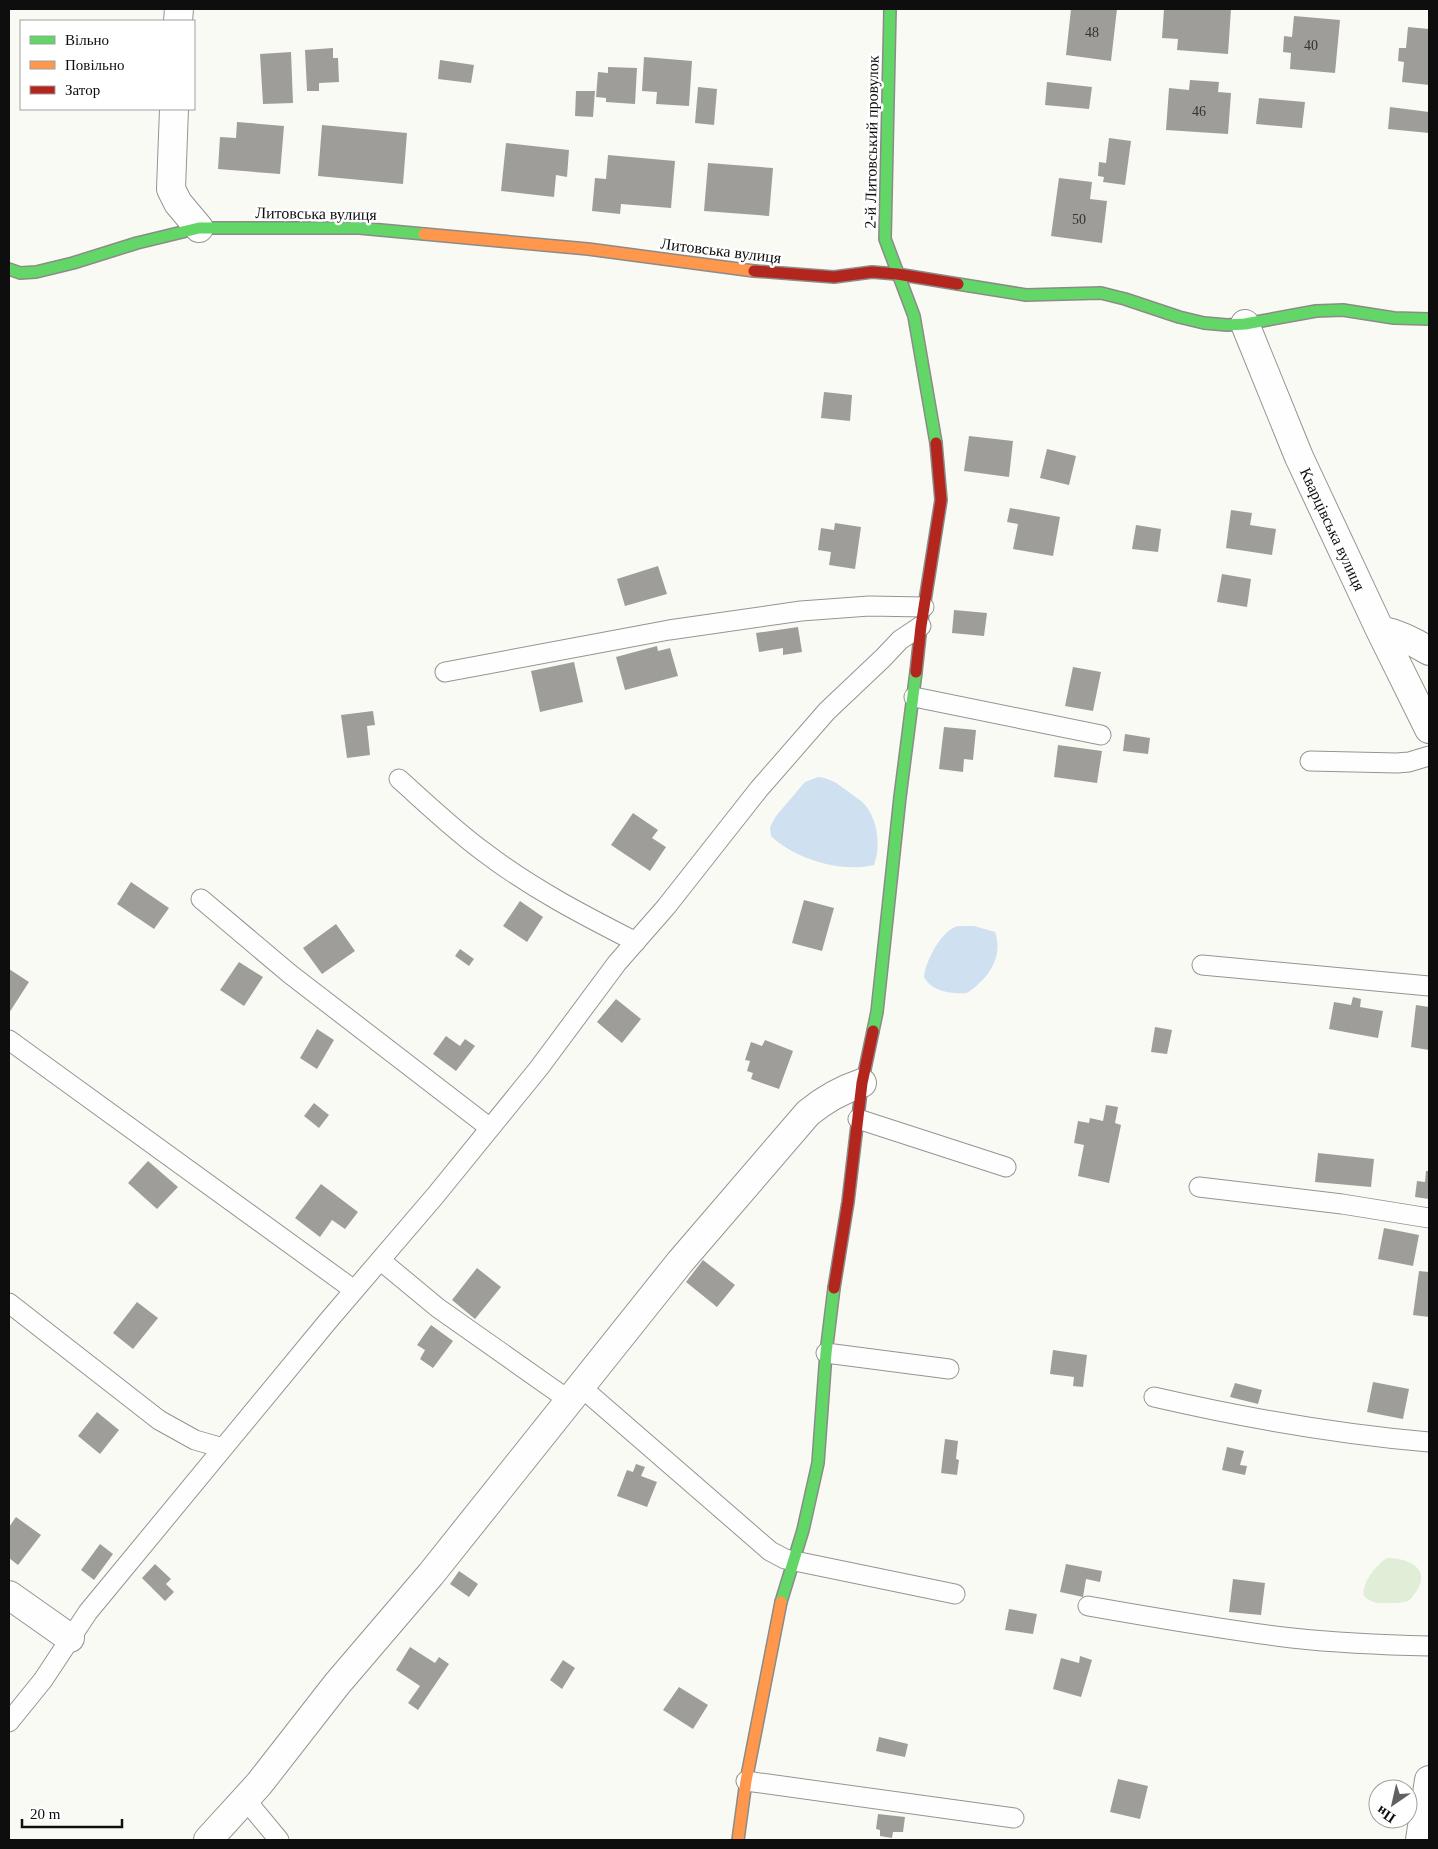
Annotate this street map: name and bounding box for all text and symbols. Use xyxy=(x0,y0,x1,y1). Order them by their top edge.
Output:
legend xyxy=(20,20,195,110)
house number: 48 xyxy=(1085,25,1099,40)
text: Вільно xyxy=(65,32,109,48)
house number: 40 xyxy=(1304,38,1318,53)
street label: 2-й Литовський провулок xyxy=(861,55,883,229)
text: Повільно xyxy=(65,57,124,73)
text: Затор xyxy=(65,82,100,98)
house number: 46 xyxy=(1192,104,1206,119)
street label: Литовська вулиця xyxy=(255,204,377,224)
house number: 50 xyxy=(1072,212,1086,227)
street label: Литовська вулиця xyxy=(659,235,783,267)
street label: Кварцівська вулиця xyxy=(1296,465,1369,594)
north arrow xyxy=(1368,1779,1418,1829)
scale bar xyxy=(22,1796,122,1828)
text: Пн xyxy=(1374,1803,1398,1826)
text: 20 m xyxy=(30,1806,61,1822)

